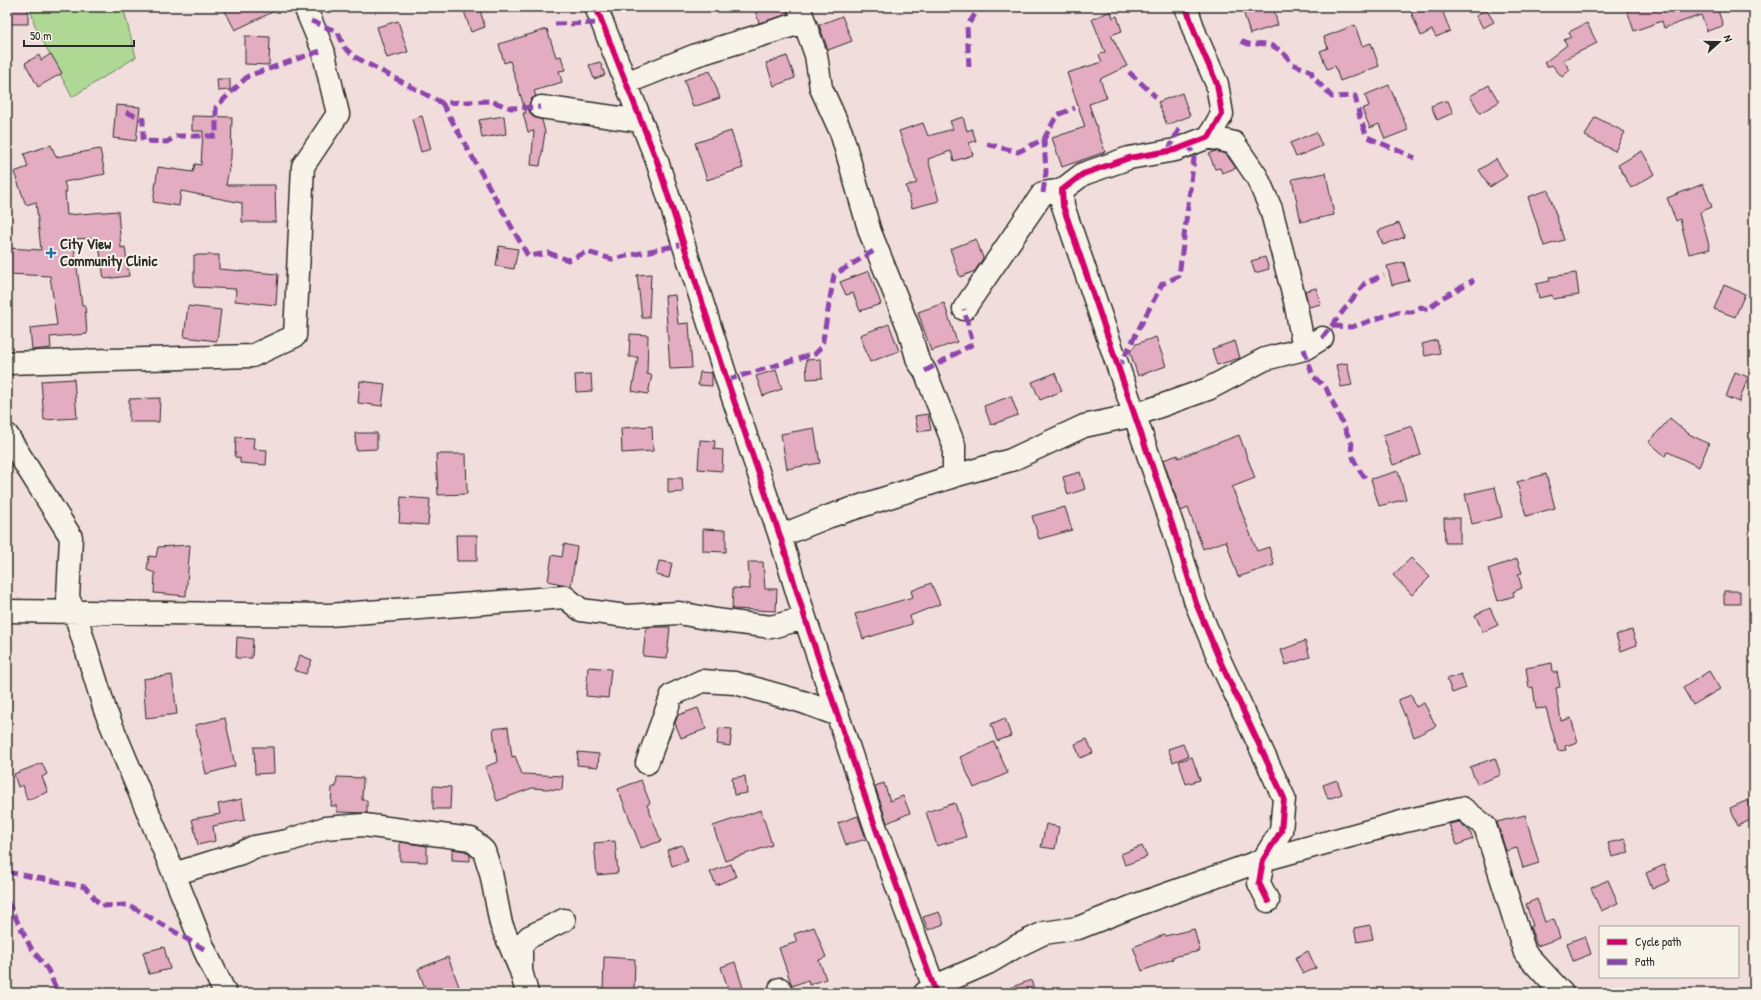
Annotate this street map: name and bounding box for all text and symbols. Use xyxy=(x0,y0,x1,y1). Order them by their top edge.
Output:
scale bar xyxy=(24,22,134,48)
north arrow xyxy=(1699,22,1739,62)
text: 50 m xyxy=(30,27,51,44)
text: N xyxy=(1721,33,1736,44)
place label: City View Community Clinic xyxy=(60,233,158,272)
marker: City View Community Clinic xyxy=(45,247,57,259)
legend xyxy=(1599,926,1739,978)
text: Cycle path xyxy=(1635,933,1681,950)
text: Path xyxy=(1635,953,1655,970)

